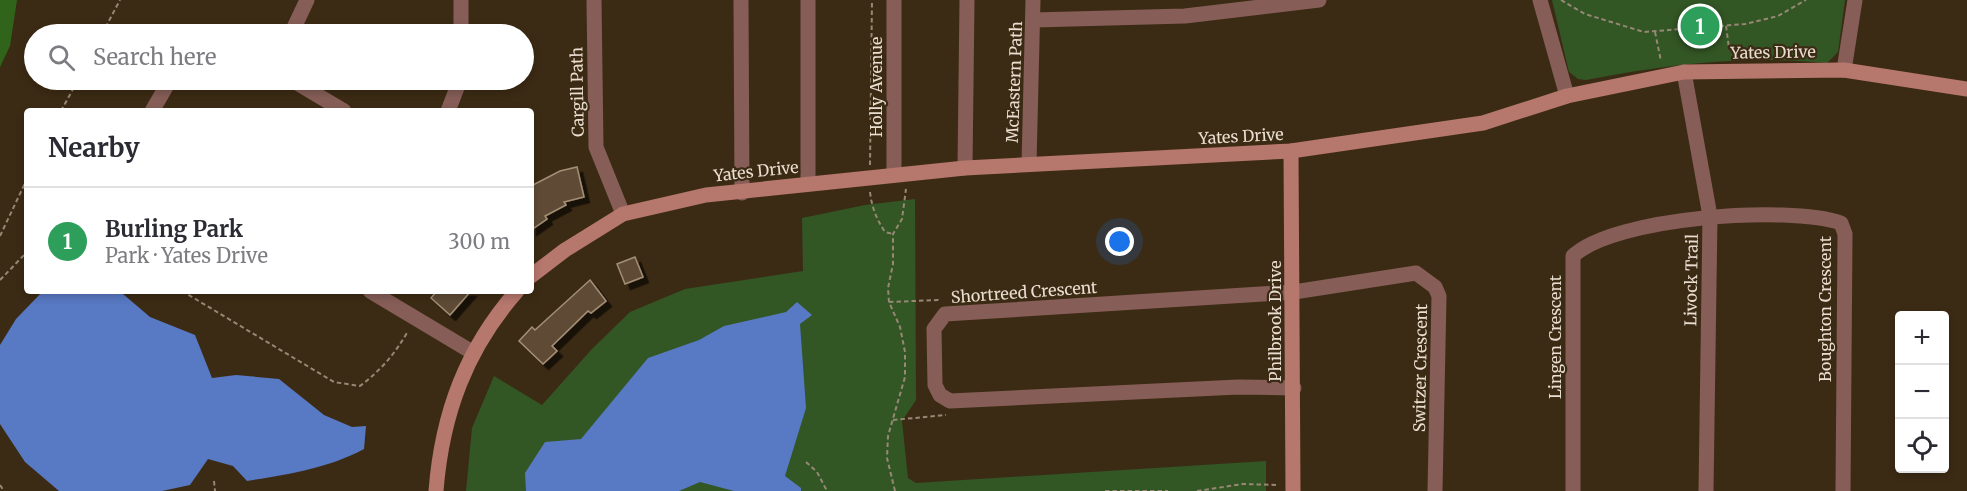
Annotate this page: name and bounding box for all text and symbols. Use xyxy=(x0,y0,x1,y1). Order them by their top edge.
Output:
pin: 1 xyxy=(1680,3,1720,48)
street label: McEastern Path xyxy=(1002,20,1026,143)
search box xyxy=(24,24,534,90)
street label: Holly Avenue xyxy=(866,37,886,137)
icon: search xyxy=(45,41,78,74)
street label: Yates Drive xyxy=(1729,41,1816,63)
text: Search here xyxy=(93,43,216,71)
street label: Cargill Path xyxy=(566,46,588,137)
street label: Yates Drive xyxy=(1197,124,1284,148)
text: Nearby xyxy=(48,131,140,164)
street label: Yates Drive xyxy=(712,157,799,186)
text: Burling Park xyxy=(105,215,243,243)
your location xyxy=(1105,227,1134,256)
text: 1 xyxy=(63,229,72,254)
text: 300 m xyxy=(448,229,510,254)
street label: Livock Trail xyxy=(1680,234,1702,326)
street label: Boughton Crescent xyxy=(1815,235,1835,382)
text: Park · Yates Drive xyxy=(105,243,268,268)
street label: Philbrook Drive xyxy=(1265,260,1285,382)
street label: Lingen Crescent xyxy=(1545,274,1565,399)
street label: Shortreed Crescent xyxy=(950,277,1099,307)
street label: Switzer Crescent xyxy=(1409,303,1431,432)
map controls xyxy=(1895,311,1949,473)
button: + xyxy=(1895,311,1949,365)
button: − xyxy=(1895,365,1949,419)
button: locate xyxy=(1895,419,1949,473)

